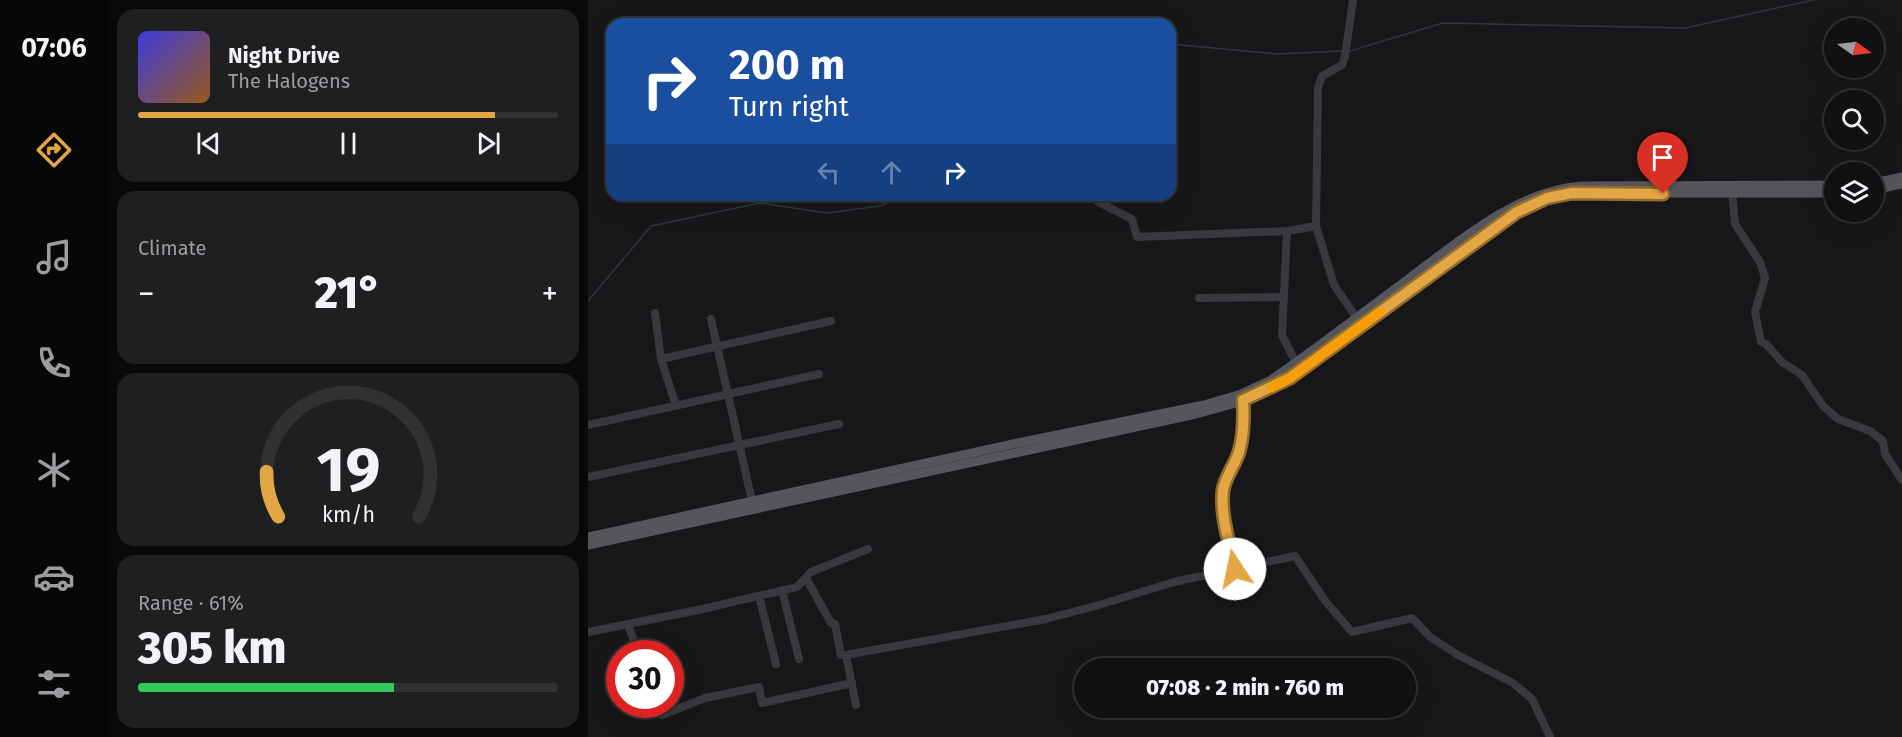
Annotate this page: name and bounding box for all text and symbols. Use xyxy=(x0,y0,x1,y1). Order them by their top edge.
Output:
north arrow xyxy=(1824,18,1884,78)
map controls xyxy=(1824,18,1884,222)
text: 07:06 xyxy=(21,32,87,64)
text: 200 m xyxy=(729,40,845,90)
text: Night Drive xyxy=(228,42,340,69)
icon: right xyxy=(630,42,708,120)
text: The Halogens xyxy=(228,69,350,93)
button: search xyxy=(1824,90,1884,150)
text: Turn right xyxy=(729,91,849,123)
icon: previous xyxy=(192,127,225,160)
icon: pause xyxy=(332,127,365,160)
icon: next xyxy=(472,127,505,160)
icon: directions xyxy=(33,129,75,171)
pin xyxy=(1637,132,1688,194)
icon: arrive xyxy=(1646,141,1679,174)
icon: left xyxy=(812,156,845,189)
icon: ahead xyxy=(875,156,908,189)
icon: right xyxy=(938,156,971,189)
button: layers xyxy=(1824,162,1884,222)
icon: music xyxy=(33,236,75,278)
text: Climate xyxy=(138,236,206,260)
text: 21° xyxy=(314,266,382,320)
text: − xyxy=(138,274,155,314)
text: + xyxy=(542,274,558,314)
icon: phone xyxy=(33,342,75,384)
text: 19 xyxy=(316,433,380,508)
icon: climate xyxy=(33,449,75,491)
text: km/h xyxy=(321,502,375,528)
position arrow xyxy=(1203,537,1267,601)
icon: car xyxy=(33,556,75,598)
text: Range · 61% xyxy=(138,591,244,615)
text: 305 km xyxy=(138,621,286,675)
speed limit sign: 30 xyxy=(606,640,684,718)
icon: filters xyxy=(33,663,75,705)
text: 07:08 · 2 min · 760 m xyxy=(1146,674,1344,701)

